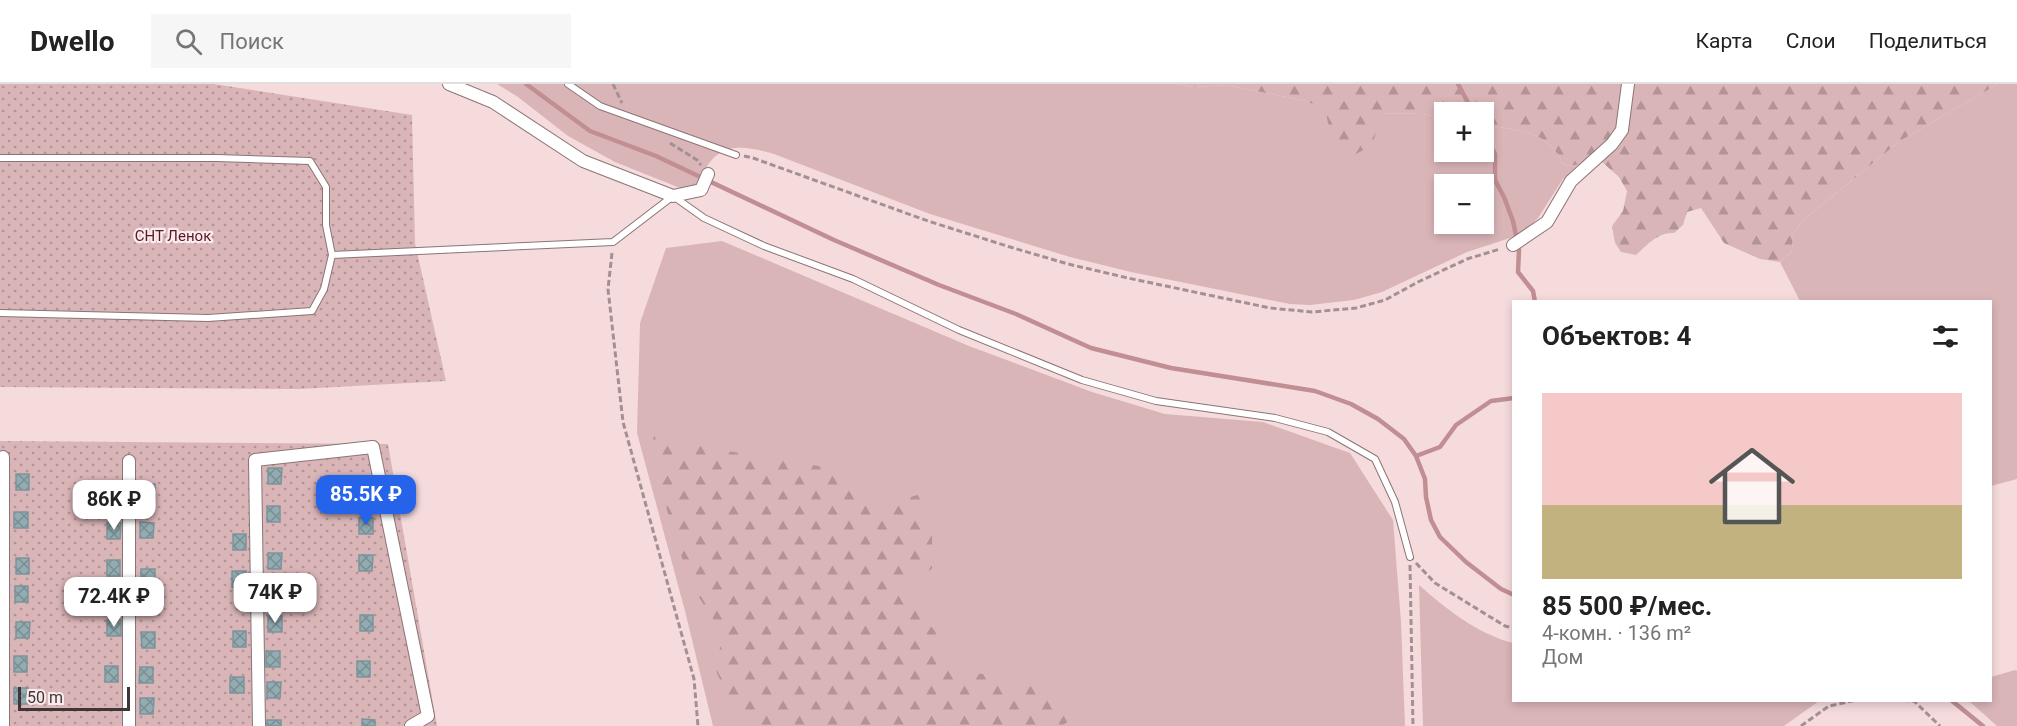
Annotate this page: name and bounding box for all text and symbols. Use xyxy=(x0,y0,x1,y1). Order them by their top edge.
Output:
search box xyxy=(151,14,571,68)
text: Dwello xyxy=(30,25,115,58)
icon: search xyxy=(172,25,205,58)
text: Поиск xyxy=(220,29,284,54)
text: Карта xyxy=(1696,29,1753,53)
text: Слои xyxy=(1786,29,1836,53)
text: Поделиться xyxy=(1869,29,1987,53)
map controls xyxy=(1434,102,1494,234)
button: + xyxy=(1434,102,1494,162)
button: − xyxy=(1434,174,1494,234)
park label: СНТ Ленок xyxy=(135,227,211,245)
icon: filters xyxy=(1929,320,1962,353)
text: Объектов: 4 xyxy=(1542,321,1691,351)
icon: home xyxy=(1698,432,1806,540)
pin: 85.5K ₽ xyxy=(311,475,421,526)
pin: 86K ₽ xyxy=(72,480,156,531)
text: 85.5K ₽ xyxy=(330,482,402,506)
text: 86K ₽ xyxy=(87,487,141,511)
pin: 74K ₽ xyxy=(233,573,317,624)
pin: 72.4K ₽ xyxy=(59,577,169,628)
text: 74K ₽ xyxy=(248,580,302,604)
text: 72.4K ₽ xyxy=(78,584,150,608)
text: 85 500 ₽/мес. xyxy=(1542,591,1712,621)
text: 4-комн. · 136 m² xyxy=(1542,621,1691,645)
text: Дом xyxy=(1542,645,1583,669)
scale bar xyxy=(18,684,130,712)
text: 50 m xyxy=(27,688,63,707)

